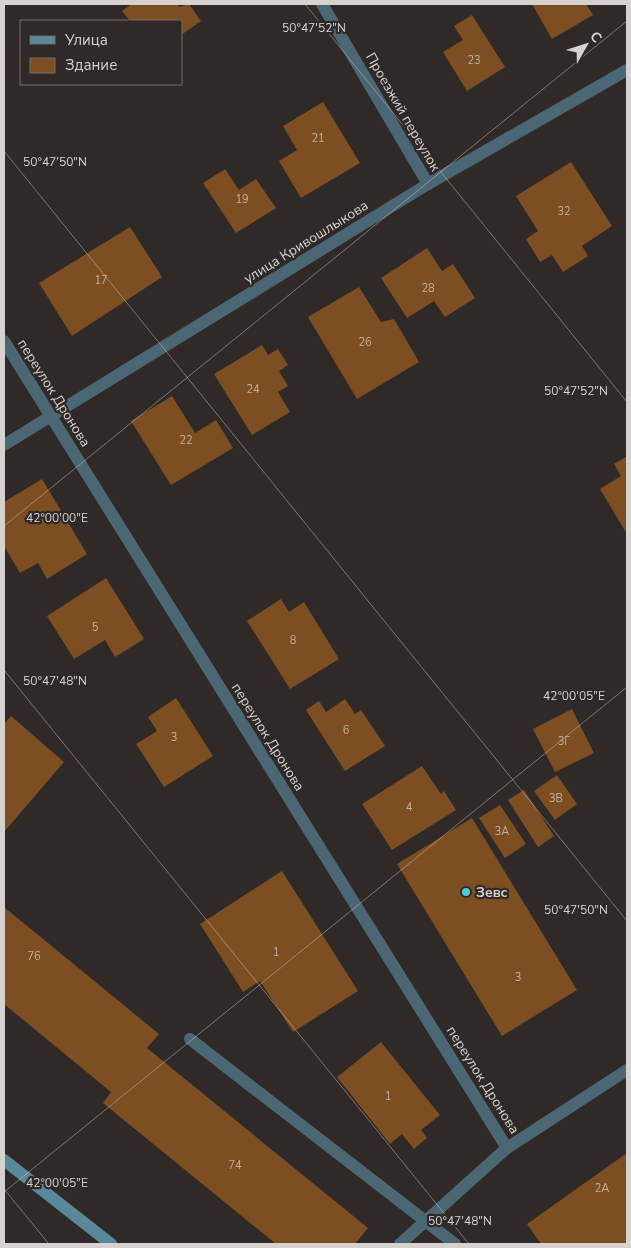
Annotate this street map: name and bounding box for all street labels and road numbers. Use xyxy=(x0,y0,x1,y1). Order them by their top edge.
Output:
street label: Проезжий переулок xyxy=(361,49,445,175)
street label: улица Кривошлыкова xyxy=(240,196,372,288)
street label: переулок Дронова xyxy=(13,335,95,451)
street label: переулок Дронова xyxy=(227,679,309,795)
street label: переулок Дронова xyxy=(442,1022,524,1138)

